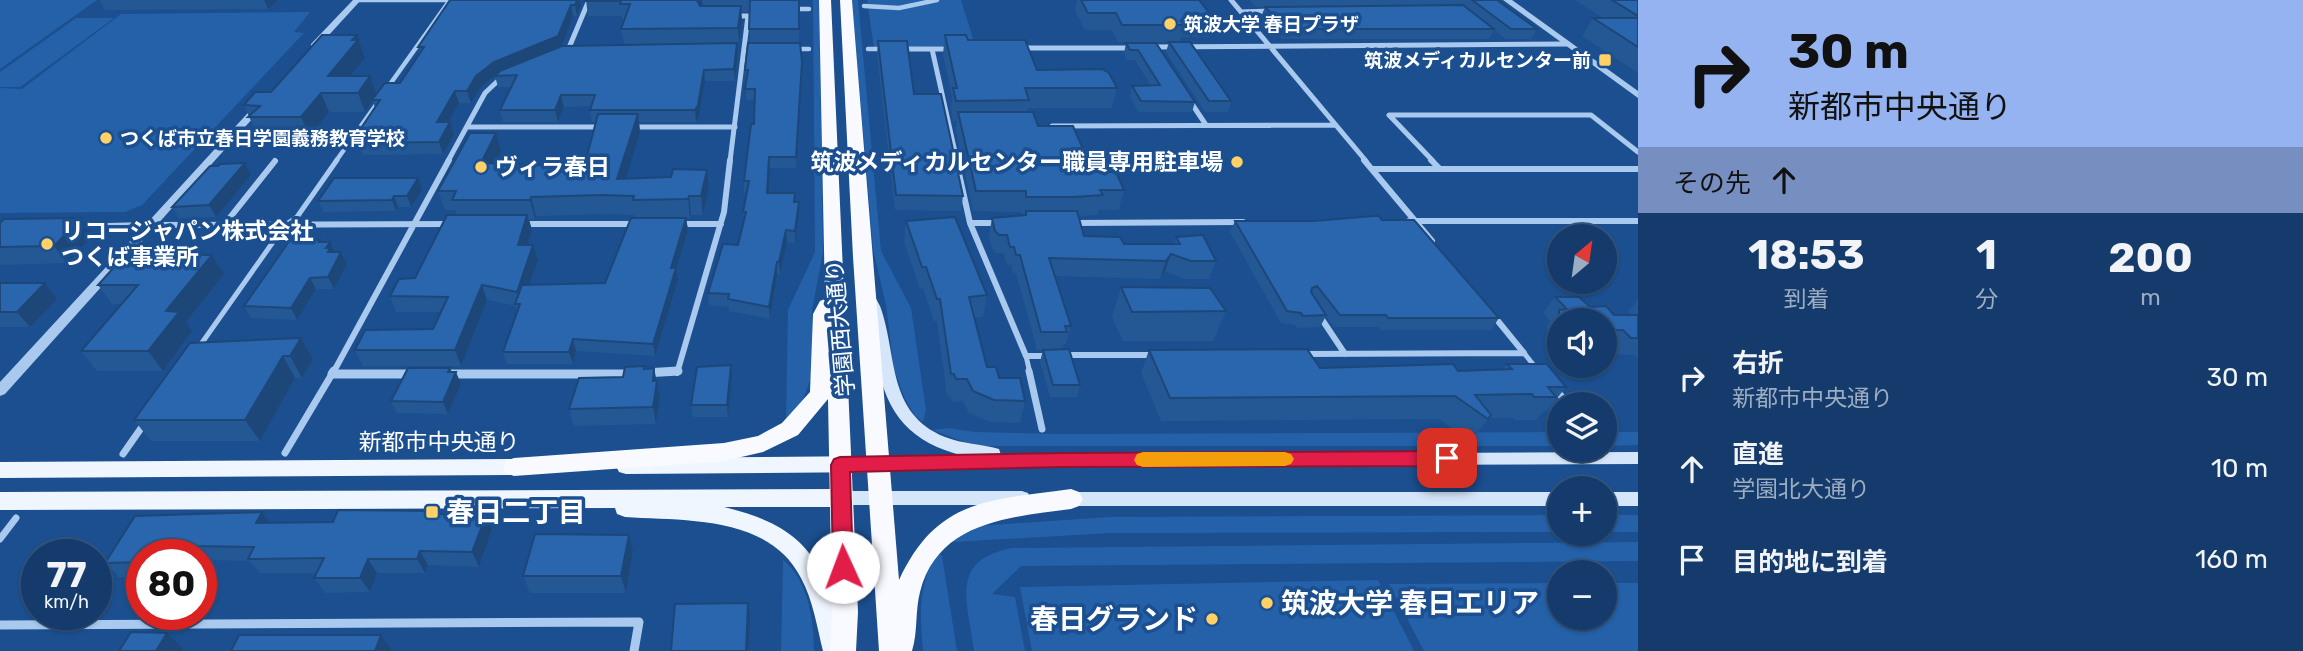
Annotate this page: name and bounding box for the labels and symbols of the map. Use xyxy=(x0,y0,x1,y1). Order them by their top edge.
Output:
place label: 筑波大学 春日プラザ xyxy=(1184,13,1359,36)
marker: 筑波大学 春日プラザ xyxy=(1162,16,1178,32)
place label: 筑波メディカルセンター前 xyxy=(1364,49,1591,72)
marker: 筑波メディカルセンター前 xyxy=(1597,52,1613,68)
place label: つくば市立春日学園義務教育学校 xyxy=(120,127,405,150)
marker: つくば市立春日学園義務教育学校 xyxy=(98,130,114,146)
place label: 筑波メディカルセンター職員専用駐車場 xyxy=(811,148,1223,176)
place label: ヴィラ春日 xyxy=(495,153,610,181)
marker: 筑波メディカルセンター職員専用駐車場 xyxy=(1229,154,1245,170)
marker: ヴィラ春日 xyxy=(473,159,489,175)
place label: リコージャパン株式会社 つくば事業所 xyxy=(61,217,314,271)
north arrow xyxy=(1547,224,1617,294)
marker: リコージャパン株式会社 つくば事業所 xyxy=(39,236,55,252)
street label: 学園西大通り xyxy=(820,258,860,398)
street label: 新都市中央通り xyxy=(359,428,520,456)
pin xyxy=(1417,428,1477,488)
place label: 春日二丁目 xyxy=(446,496,586,529)
marker: 春日二丁目 xyxy=(424,504,440,520)
position arrow xyxy=(806,530,880,604)
speed limit sign: 80 xyxy=(126,539,217,630)
place label: 筑波大学 春日エリア xyxy=(1281,587,1539,620)
marker: 筑波大学 春日エリア xyxy=(1259,595,1275,611)
place label: 春日グランド xyxy=(1030,603,1198,636)
marker: 春日グランド xyxy=(1204,611,1220,627)

